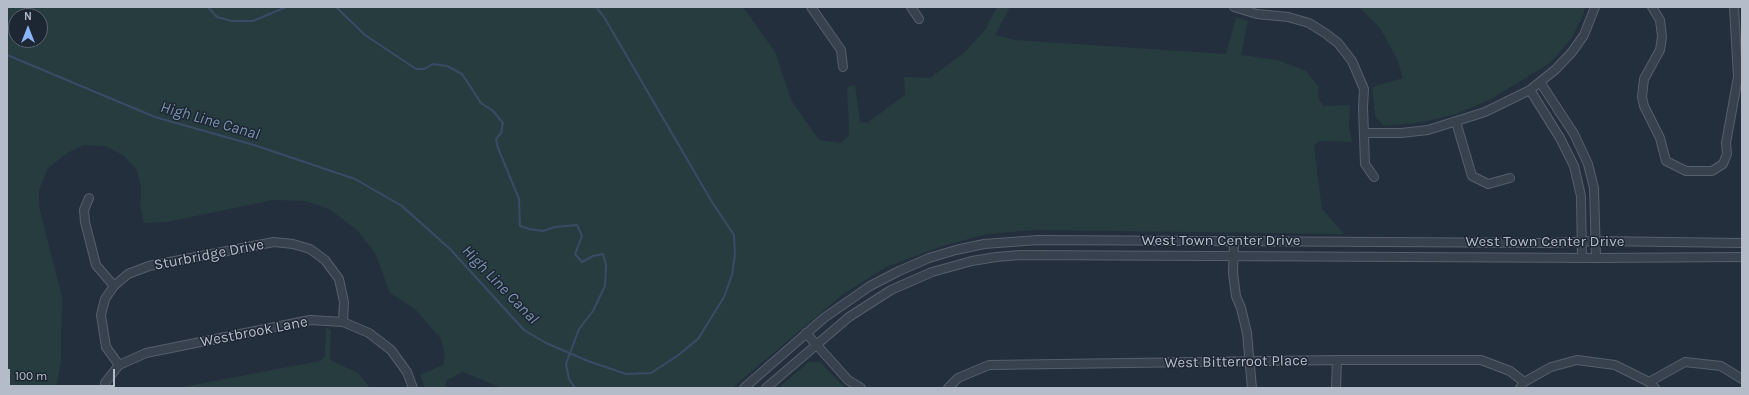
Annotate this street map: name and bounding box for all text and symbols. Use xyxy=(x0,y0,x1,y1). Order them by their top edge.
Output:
north arrow xyxy=(8,8,48,48)
text: N xyxy=(24,10,32,23)
water label: High Line Canal xyxy=(158,98,262,144)
street label: West Town Center Drive xyxy=(1141,232,1301,250)
street label: West Town Center Drive xyxy=(1465,233,1625,251)
street label: Sturbridge Drive xyxy=(152,236,266,274)
water label: High Line Canal xyxy=(458,241,542,329)
street label: Westbrook Lane xyxy=(199,313,309,351)
street label: West Bitterroot Place xyxy=(1164,352,1308,372)
scale bar xyxy=(10,361,117,387)
text: 100 m xyxy=(15,369,47,383)

